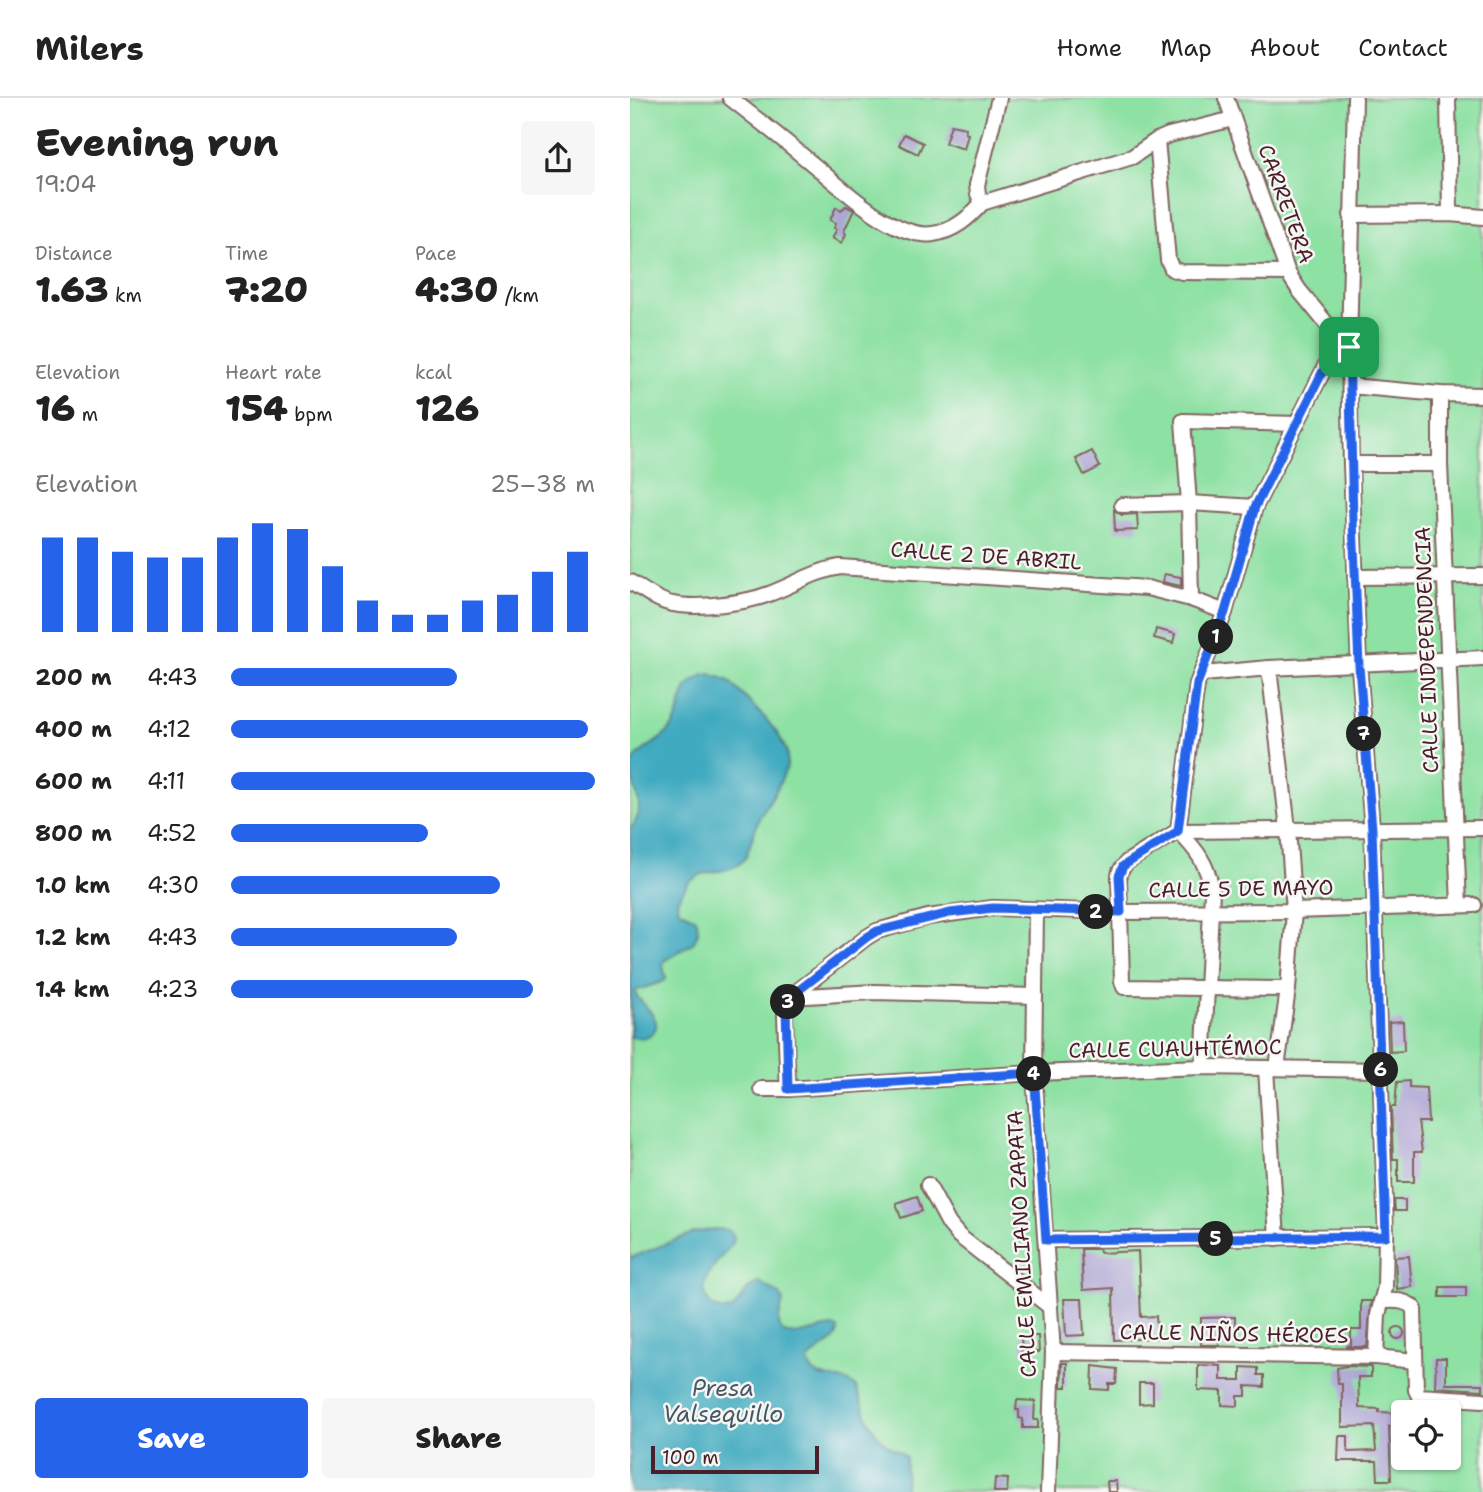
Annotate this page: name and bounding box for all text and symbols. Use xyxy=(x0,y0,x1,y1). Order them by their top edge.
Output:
text: Milers xyxy=(35,26,144,71)
text: Home xyxy=(1056,32,1122,64)
text: Map xyxy=(1160,32,1212,64)
text: About xyxy=(1250,32,1320,64)
text: Contact xyxy=(1358,32,1448,64)
text: Evening run xyxy=(35,117,278,168)
button: share xyxy=(521,121,595,195)
street label: CARRETERA xyxy=(1252,141,1320,267)
text: 19:04 xyxy=(35,169,96,199)
text: Distance xyxy=(35,241,113,266)
text: Time xyxy=(225,241,269,266)
text: Pace xyxy=(415,241,457,266)
text: 1.63 xyxy=(35,266,108,313)
text: 7:20 xyxy=(225,266,308,313)
text: 4:30 xyxy=(415,266,499,313)
text: km xyxy=(108,283,142,308)
text: /km xyxy=(499,283,539,308)
pin xyxy=(1319,317,1379,377)
icon: arrive xyxy=(1330,328,1368,366)
text: Elevation xyxy=(35,360,120,385)
text: Heart rate xyxy=(225,360,322,385)
text: kcal xyxy=(415,360,452,385)
text: 16 xyxy=(35,385,75,432)
text: 154 xyxy=(225,385,288,432)
text: 126 xyxy=(415,385,479,432)
text: m xyxy=(75,402,98,427)
text: bpm xyxy=(288,402,333,427)
text: Elevation xyxy=(35,469,138,499)
text: 25–38 m xyxy=(490,469,595,499)
street label: CALLE INDEPENDENCIA xyxy=(1409,526,1445,774)
street label: CALLE 2 DE ABRIL xyxy=(889,535,1083,577)
pin: 1 xyxy=(1198,620,1234,654)
text: 1 xyxy=(1211,624,1220,649)
text: 200 m xyxy=(35,662,112,692)
text: 4:43 xyxy=(147,662,198,692)
text: 400 m xyxy=(35,714,112,744)
text: 4:12 xyxy=(147,714,191,744)
pin: 7 xyxy=(1346,716,1382,752)
text: 7 xyxy=(1357,721,1370,746)
text: 600 m xyxy=(35,766,112,796)
text: 4:11 xyxy=(147,766,185,796)
text: 800 m xyxy=(35,818,112,848)
text: 4:52 xyxy=(147,818,197,848)
text: 1.0 km xyxy=(35,870,110,900)
text: 4:30 xyxy=(147,870,199,900)
street label: CALLE 5 DE MAYO xyxy=(1148,873,1334,905)
pin: 2 xyxy=(1078,894,1114,930)
text: 2 xyxy=(1089,899,1102,924)
text: 1.2 km xyxy=(35,922,111,952)
text: 4:43 xyxy=(147,922,198,952)
text: 1.4 km xyxy=(35,974,109,1004)
text: 4:23 xyxy=(147,974,198,1004)
pin: 3 xyxy=(770,984,806,1020)
text: 3 xyxy=(781,989,794,1014)
street label: CALLE CUAUHTÉMOC xyxy=(1068,1032,1282,1065)
pin: 6 xyxy=(1364,1052,1398,1088)
pin: 4 xyxy=(1016,1056,1052,1091)
text: 6 xyxy=(1374,1057,1387,1082)
text: 4 xyxy=(1027,1061,1040,1086)
street label: CALLE EMILIANO ZAPATA xyxy=(1001,1110,1043,1378)
pin: 5 xyxy=(1198,1222,1234,1256)
text: 5 xyxy=(1210,1226,1221,1251)
street label: CALLE NIÑOS HÉROES xyxy=(1119,1317,1349,1350)
water label: Presa Valsequillo xyxy=(663,1373,783,1429)
button: Save xyxy=(35,1398,308,1478)
button: Share xyxy=(322,1398,595,1478)
map controls xyxy=(1391,1400,1461,1470)
button: locate xyxy=(1391,1400,1461,1470)
scale bar xyxy=(651,1443,819,1475)
text: 100 m xyxy=(662,1445,719,1470)

